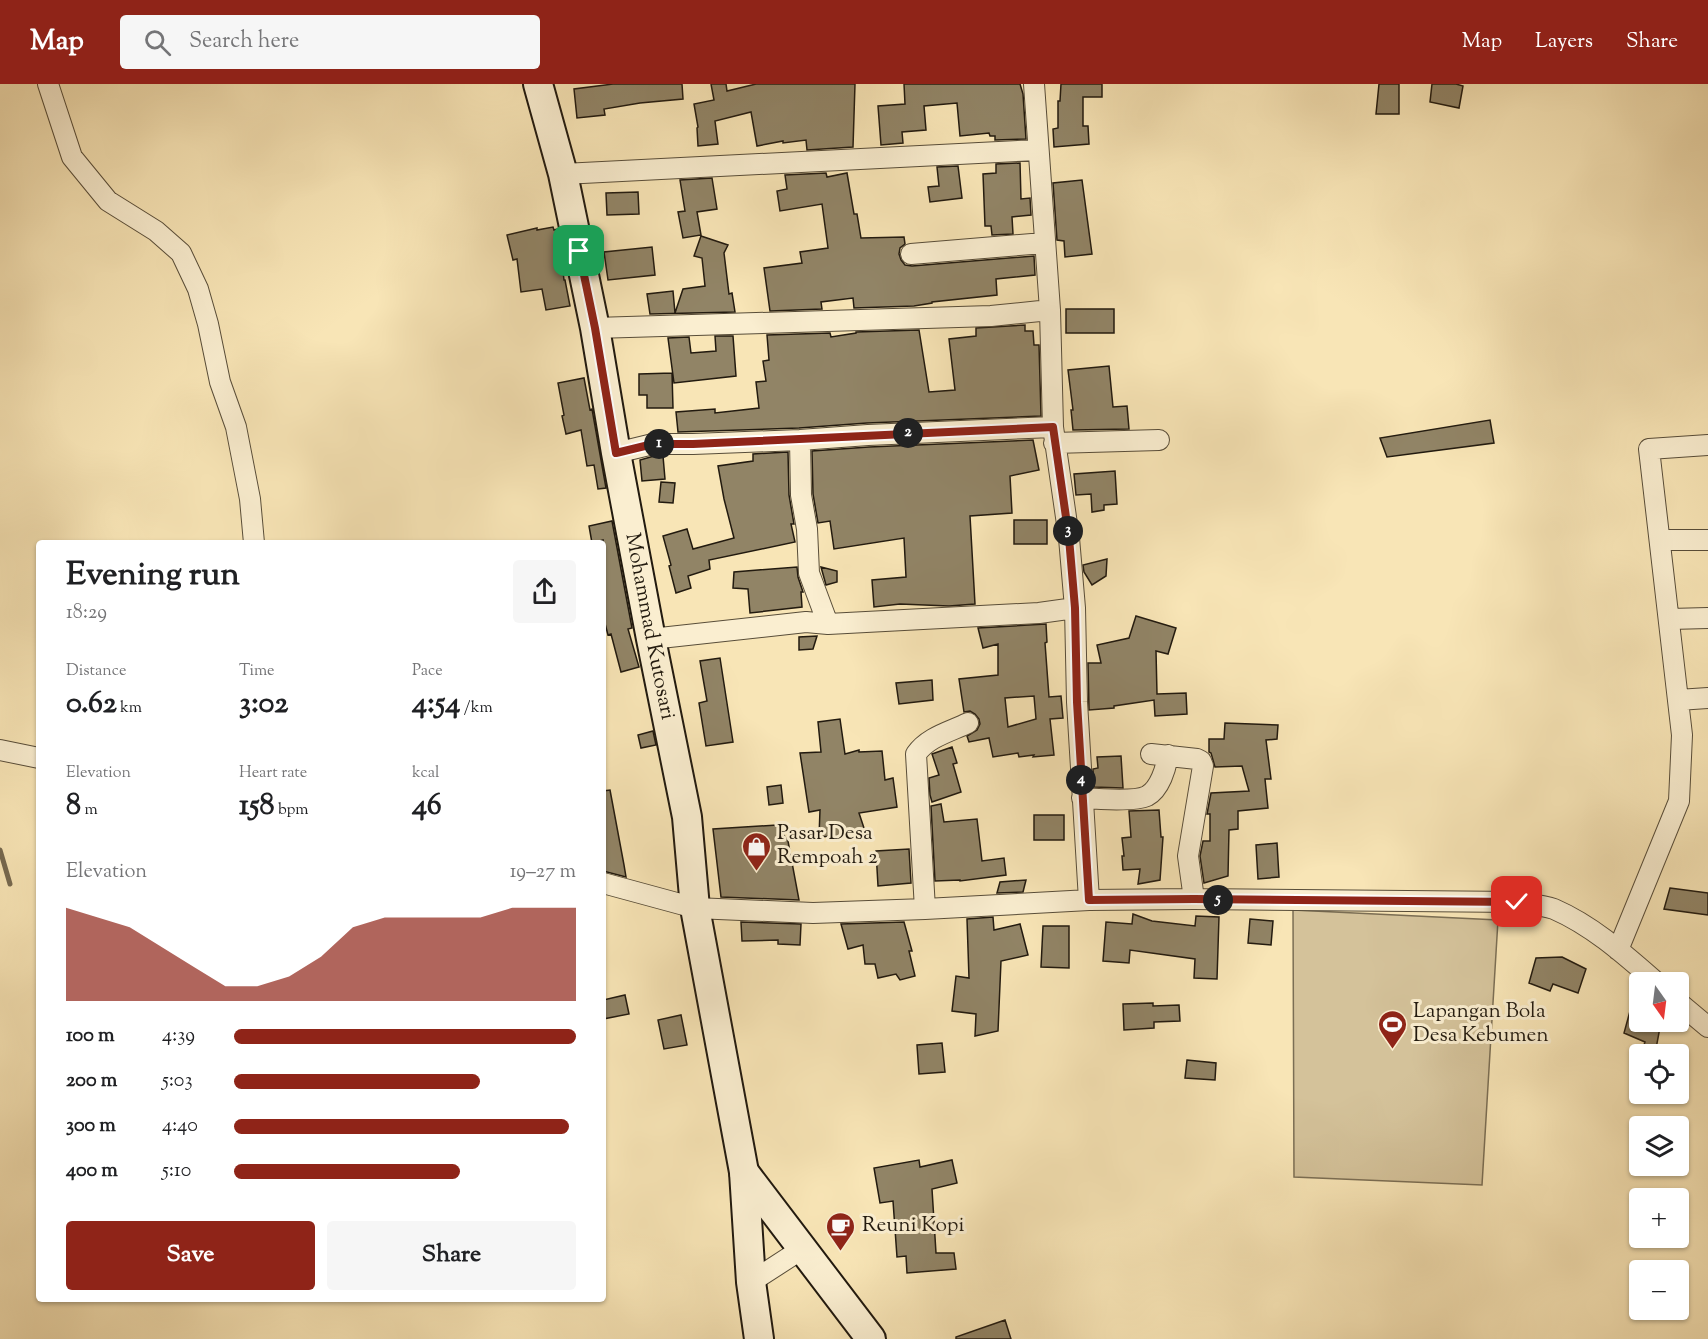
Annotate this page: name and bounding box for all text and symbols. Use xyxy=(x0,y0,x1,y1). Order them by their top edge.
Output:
search box xyxy=(120,15,540,69)
text: Map xyxy=(30,22,84,62)
icon: search xyxy=(141,26,174,59)
text: Search here xyxy=(189,26,299,58)
text: Map xyxy=(1462,27,1502,57)
text: Layers xyxy=(1535,27,1593,57)
text: Share xyxy=(1626,27,1678,57)
pin xyxy=(553,225,604,276)
icon: arrive xyxy=(562,234,595,267)
pin: 2 xyxy=(893,418,923,448)
text: 2 xyxy=(904,421,912,444)
pin: 1 xyxy=(644,429,674,459)
text: 1 xyxy=(656,432,662,455)
pin: 3 xyxy=(1053,516,1083,546)
text: 3 xyxy=(1065,519,1071,542)
street label: Mohammad Kutosari xyxy=(616,531,682,723)
text: Evening run xyxy=(66,552,240,600)
button: share xyxy=(513,560,576,623)
text: 18:29 xyxy=(66,599,107,628)
text: Distance xyxy=(66,660,126,683)
text: Time xyxy=(239,660,275,683)
text: Pace xyxy=(412,660,443,683)
text: 0.62 xyxy=(66,683,117,726)
text: 3:02 xyxy=(239,683,288,726)
text: 4:54 xyxy=(412,683,460,726)
text: km xyxy=(117,697,142,720)
text: /km xyxy=(460,697,493,720)
text: Elevation xyxy=(66,762,131,785)
text: Heart rate xyxy=(239,762,307,785)
text: kcal xyxy=(412,762,440,785)
pin: 4 xyxy=(1066,765,1096,795)
text: 4 xyxy=(1077,768,1085,791)
text: 8 xyxy=(66,785,81,828)
text: 158 xyxy=(239,785,274,828)
text: 46 xyxy=(412,785,442,828)
text: m xyxy=(81,799,98,822)
text: bpm xyxy=(274,799,309,822)
place label: Pasar Desa Rempoah 2 xyxy=(777,819,878,873)
shop icon: Pasar Desa Rempoah 2 xyxy=(740,830,772,872)
text: Elevation xyxy=(66,858,147,887)
text: 19–27 m xyxy=(510,858,576,887)
pin xyxy=(1491,876,1542,927)
pin: 5 xyxy=(1203,885,1233,915)
icon: check xyxy=(1500,885,1533,918)
text: 5 xyxy=(1215,888,1221,911)
north arrow xyxy=(1629,972,1689,1032)
map controls xyxy=(1629,972,1689,1320)
place label: Lapangan Bola Desa Kebumen xyxy=(1413,997,1549,1051)
sports icon: Lapangan Bola Desa Kebumen xyxy=(1376,1008,1408,1050)
text: 100 m xyxy=(66,1022,115,1051)
text: 4:39 xyxy=(162,1022,195,1051)
button: locate xyxy=(1629,1044,1689,1104)
text: 200 m xyxy=(66,1067,117,1096)
text: 5:03 xyxy=(162,1067,193,1096)
text: 300 m xyxy=(66,1112,116,1141)
text: 4:40 xyxy=(162,1112,198,1141)
button: layers xyxy=(1629,1116,1689,1176)
text: 400 m xyxy=(66,1157,118,1186)
text: 5:10 xyxy=(162,1157,191,1186)
button: + xyxy=(1629,1188,1689,1248)
cafe icon: Reuni Kopi xyxy=(825,1210,857,1252)
place label: Reuni Kopi xyxy=(862,1211,964,1241)
button: Save xyxy=(66,1221,315,1290)
button: Share xyxy=(327,1221,576,1290)
button: − xyxy=(1629,1260,1689,1320)

